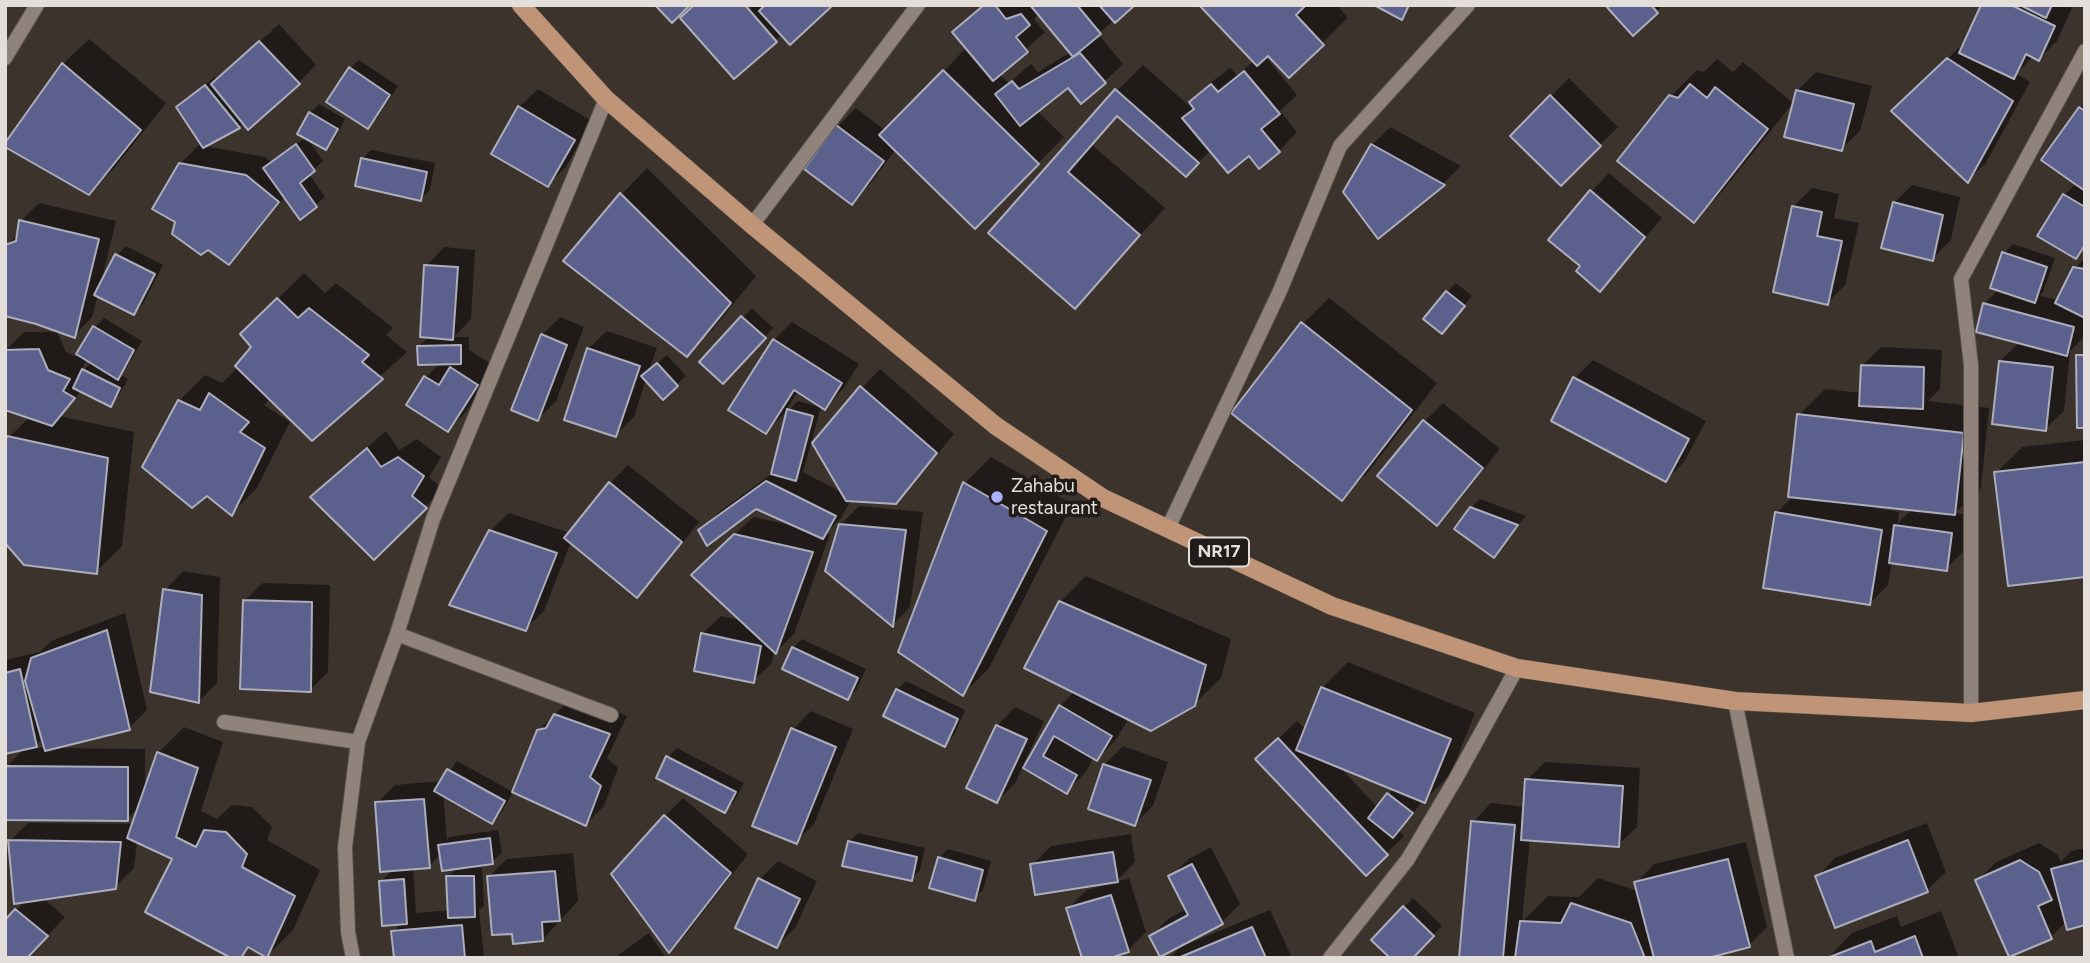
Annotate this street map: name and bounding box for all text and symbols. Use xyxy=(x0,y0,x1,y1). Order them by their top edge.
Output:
place label: Zahabu restaurant xyxy=(1011,475,1098,519)
marker: Zahabu restaurant xyxy=(989,489,1005,505)
road number: NR17 xyxy=(1189,538,1249,566)

